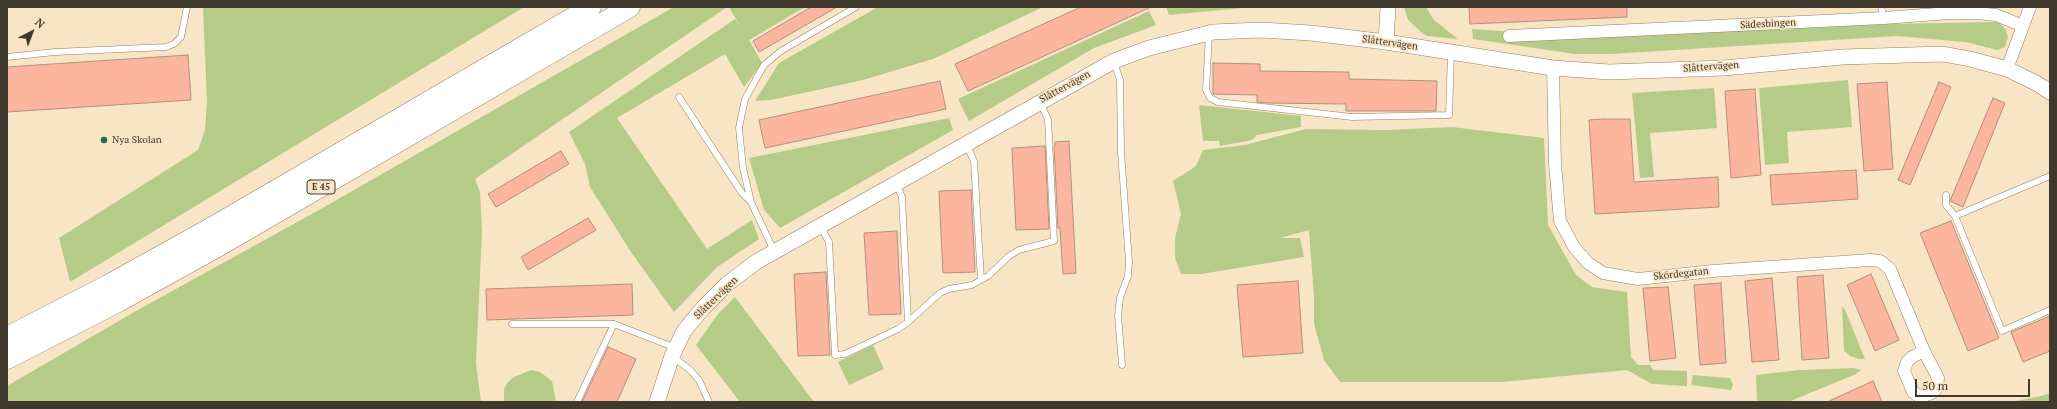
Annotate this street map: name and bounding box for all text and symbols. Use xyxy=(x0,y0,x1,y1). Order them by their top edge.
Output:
north arrow xyxy=(12,12,52,52)
text: N xyxy=(32,15,48,31)
street label: Sädesbingen xyxy=(1740,17,1796,31)
street label: Slåttervägen xyxy=(1361,33,1419,53)
street label: Slåttervägen xyxy=(1683,59,1739,75)
street label: Slåttervägen xyxy=(1038,68,1092,106)
place label: Nya Skolan xyxy=(112,134,162,146)
marker: Nya Skolan xyxy=(99,135,109,145)
road number: E 45 xyxy=(307,180,335,194)
street label: Skördegatan xyxy=(1653,265,1709,283)
street label: Slåttervägen xyxy=(692,274,740,322)
scale bar xyxy=(1917,371,2032,397)
text: 50 m xyxy=(1922,378,1948,393)

